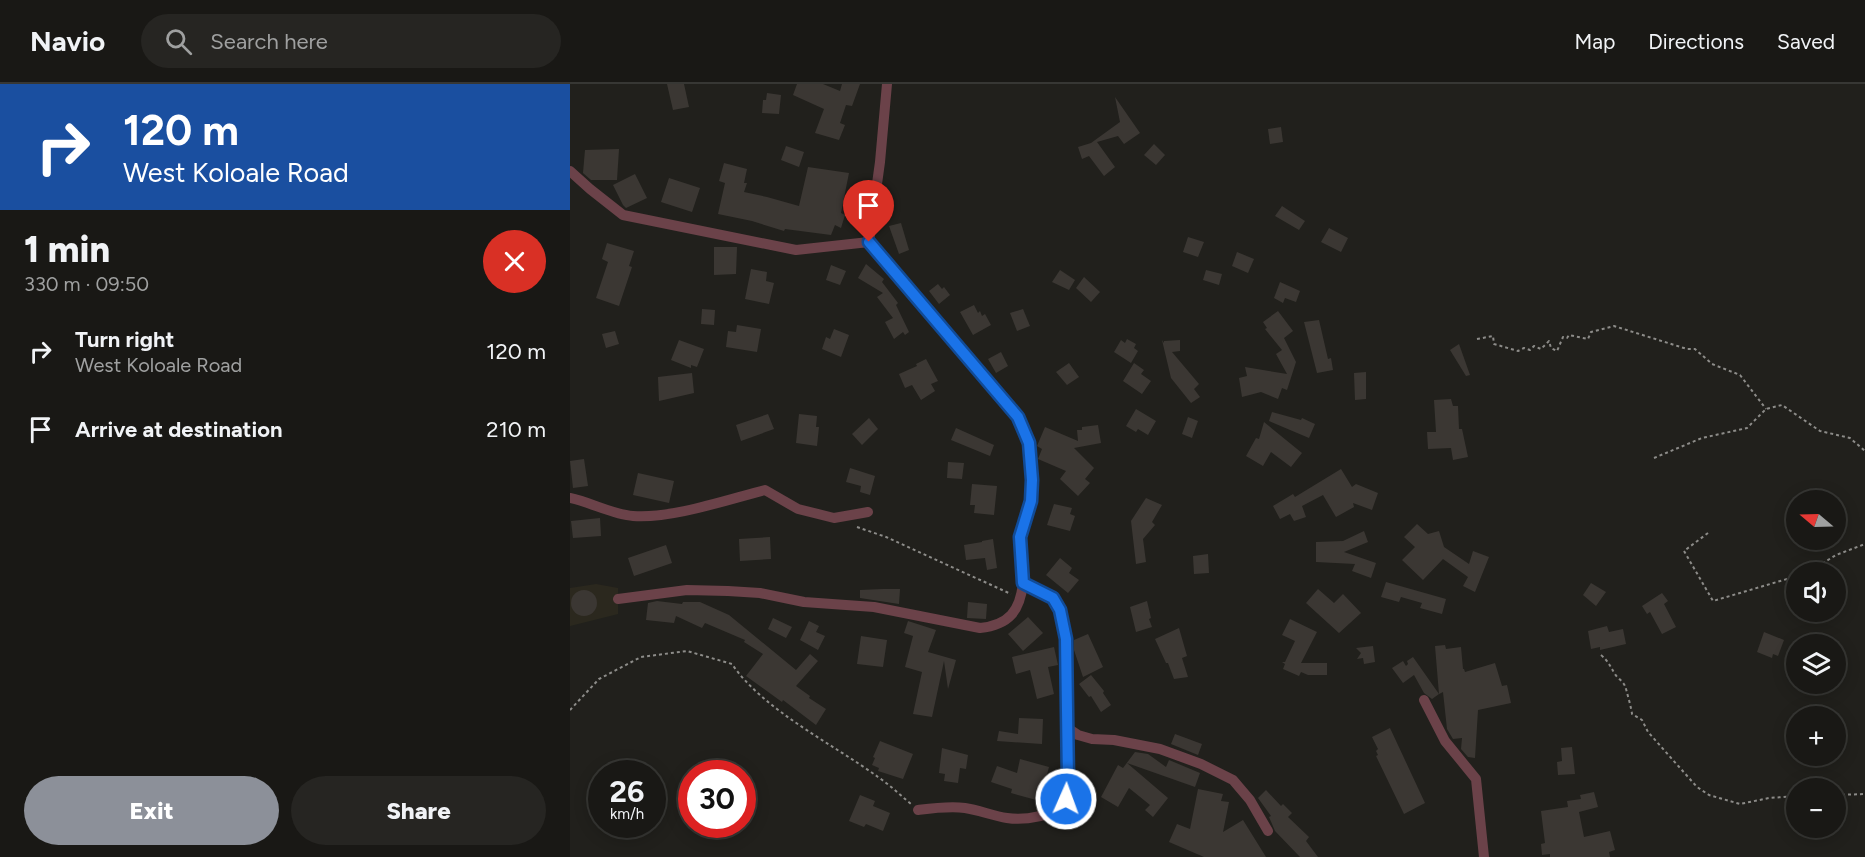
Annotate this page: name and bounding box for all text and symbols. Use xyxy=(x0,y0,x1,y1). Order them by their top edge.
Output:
search box xyxy=(141,14,561,68)
text: Navio xyxy=(30,24,105,58)
icon: search xyxy=(162,25,195,58)
text: Search here xyxy=(210,28,328,55)
text: Map xyxy=(1574,29,1615,54)
text: Directions xyxy=(1648,29,1744,54)
text: Saved xyxy=(1777,29,1835,54)
text: 120 m xyxy=(123,105,239,156)
icon: right xyxy=(24,108,102,186)
text: West Koloale Road xyxy=(123,156,349,189)
pin xyxy=(843,180,894,242)
icon: arrive xyxy=(852,189,885,222)
text: 1 min xyxy=(24,228,110,271)
button: close xyxy=(483,230,546,293)
text: 330 m · 09:50 xyxy=(24,272,149,296)
text: Turn right xyxy=(75,326,174,353)
icon: right xyxy=(24,335,57,368)
text: 120 m xyxy=(486,338,546,365)
text: West Koloale Road xyxy=(75,353,242,377)
icon: arrive xyxy=(24,413,57,446)
text: Arrive at destination xyxy=(75,416,283,443)
text: 210 m xyxy=(486,416,546,443)
north arrow xyxy=(1786,490,1846,550)
map controls xyxy=(1786,490,1846,838)
button: sound xyxy=(1786,562,1846,622)
button: layers xyxy=(1786,634,1846,694)
button: + xyxy=(1786,706,1846,766)
speed limit sign: 30 xyxy=(678,760,756,838)
position arrow xyxy=(1034,767,1098,831)
text: 26 xyxy=(610,773,644,810)
button: Exit xyxy=(24,776,279,845)
button: Share xyxy=(291,776,546,845)
button: − xyxy=(1786,778,1846,838)
text: km/h xyxy=(610,805,644,823)

